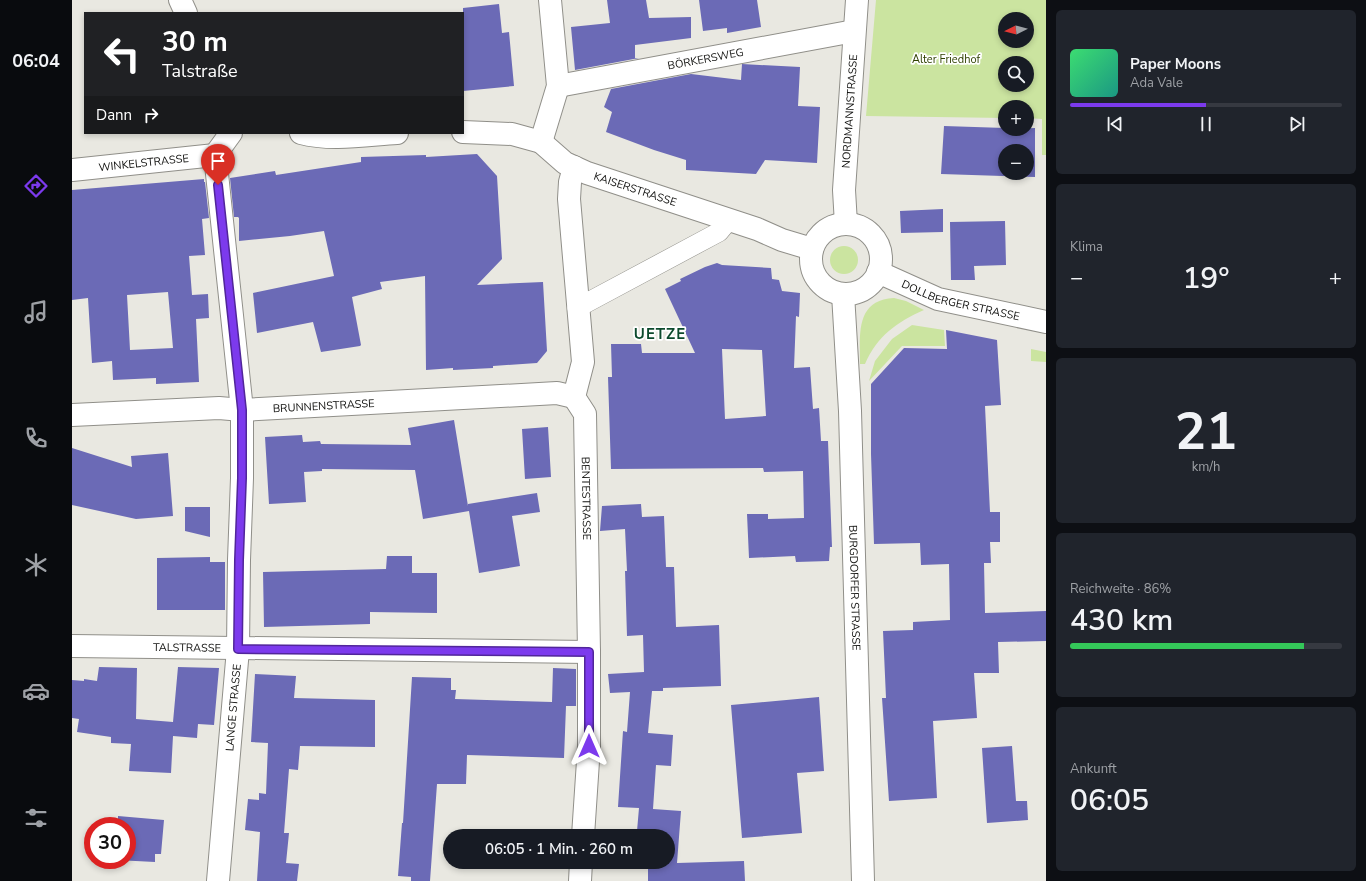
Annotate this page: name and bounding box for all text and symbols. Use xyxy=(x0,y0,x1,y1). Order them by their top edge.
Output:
north arrow xyxy=(998,12,1034,48)
map controls xyxy=(998,12,1034,180)
text: 30 m xyxy=(162,23,228,61)
icon: left xyxy=(96,28,148,80)
street label: BÖRKERSWEG xyxy=(666,44,745,73)
text: 06:04 xyxy=(12,49,60,73)
park label: Alter Friedhof xyxy=(912,52,980,67)
street label: NORDMANNSTRASSE xyxy=(838,54,861,169)
text: Paper Moons xyxy=(1130,54,1221,74)
button: search xyxy=(998,56,1034,92)
text: Talstraße xyxy=(162,59,238,83)
text: Ada Vale xyxy=(1130,74,1183,92)
button: + xyxy=(998,100,1034,136)
icon: right xyxy=(140,104,162,126)
text: Dann xyxy=(96,105,132,125)
icon: previous xyxy=(1104,113,1126,135)
icon: pause xyxy=(1195,113,1217,135)
icon: next xyxy=(1286,113,1308,135)
pin xyxy=(201,144,235,185)
button: − xyxy=(998,144,1034,180)
street label: WINKELSTRASSE xyxy=(98,150,189,175)
icon: arrive xyxy=(207,150,229,172)
street label: KAISERSTRASSE xyxy=(592,168,679,210)
icon: directions xyxy=(22,172,50,200)
text: Klima xyxy=(1070,238,1103,256)
text: 19° xyxy=(1182,258,1230,299)
text: − xyxy=(1070,263,1083,293)
text: + xyxy=(1329,263,1342,293)
street label: DOLLBERGER STRASSE xyxy=(899,276,1021,324)
icon: music xyxy=(22,298,50,326)
district label: UETZE xyxy=(634,324,686,344)
street label: BRUNNENSTRASSE xyxy=(272,395,375,416)
text: 21 xyxy=(1175,396,1237,467)
icon: phone xyxy=(22,424,50,452)
street label: BENTESTRASSE xyxy=(578,457,595,540)
text: km/h xyxy=(1192,458,1220,476)
street label: BURGDORFER STRASSE xyxy=(846,525,864,651)
icon: climate xyxy=(22,551,50,579)
text: Reichweite · 86% xyxy=(1070,580,1171,598)
text: 430 km xyxy=(1070,600,1173,641)
street label: TALSTRASSE xyxy=(153,639,221,655)
street label: LANGE STRASSE xyxy=(222,663,244,752)
icon: car xyxy=(22,677,50,705)
position arrow xyxy=(568,725,610,767)
text: Ankunft xyxy=(1070,760,1117,778)
text: 06:05 xyxy=(1070,780,1149,821)
icon: filters xyxy=(22,804,50,832)
speed limit sign: 30 xyxy=(84,817,136,869)
text: 06:05 · 1 Min. · 260 m xyxy=(485,839,633,859)

